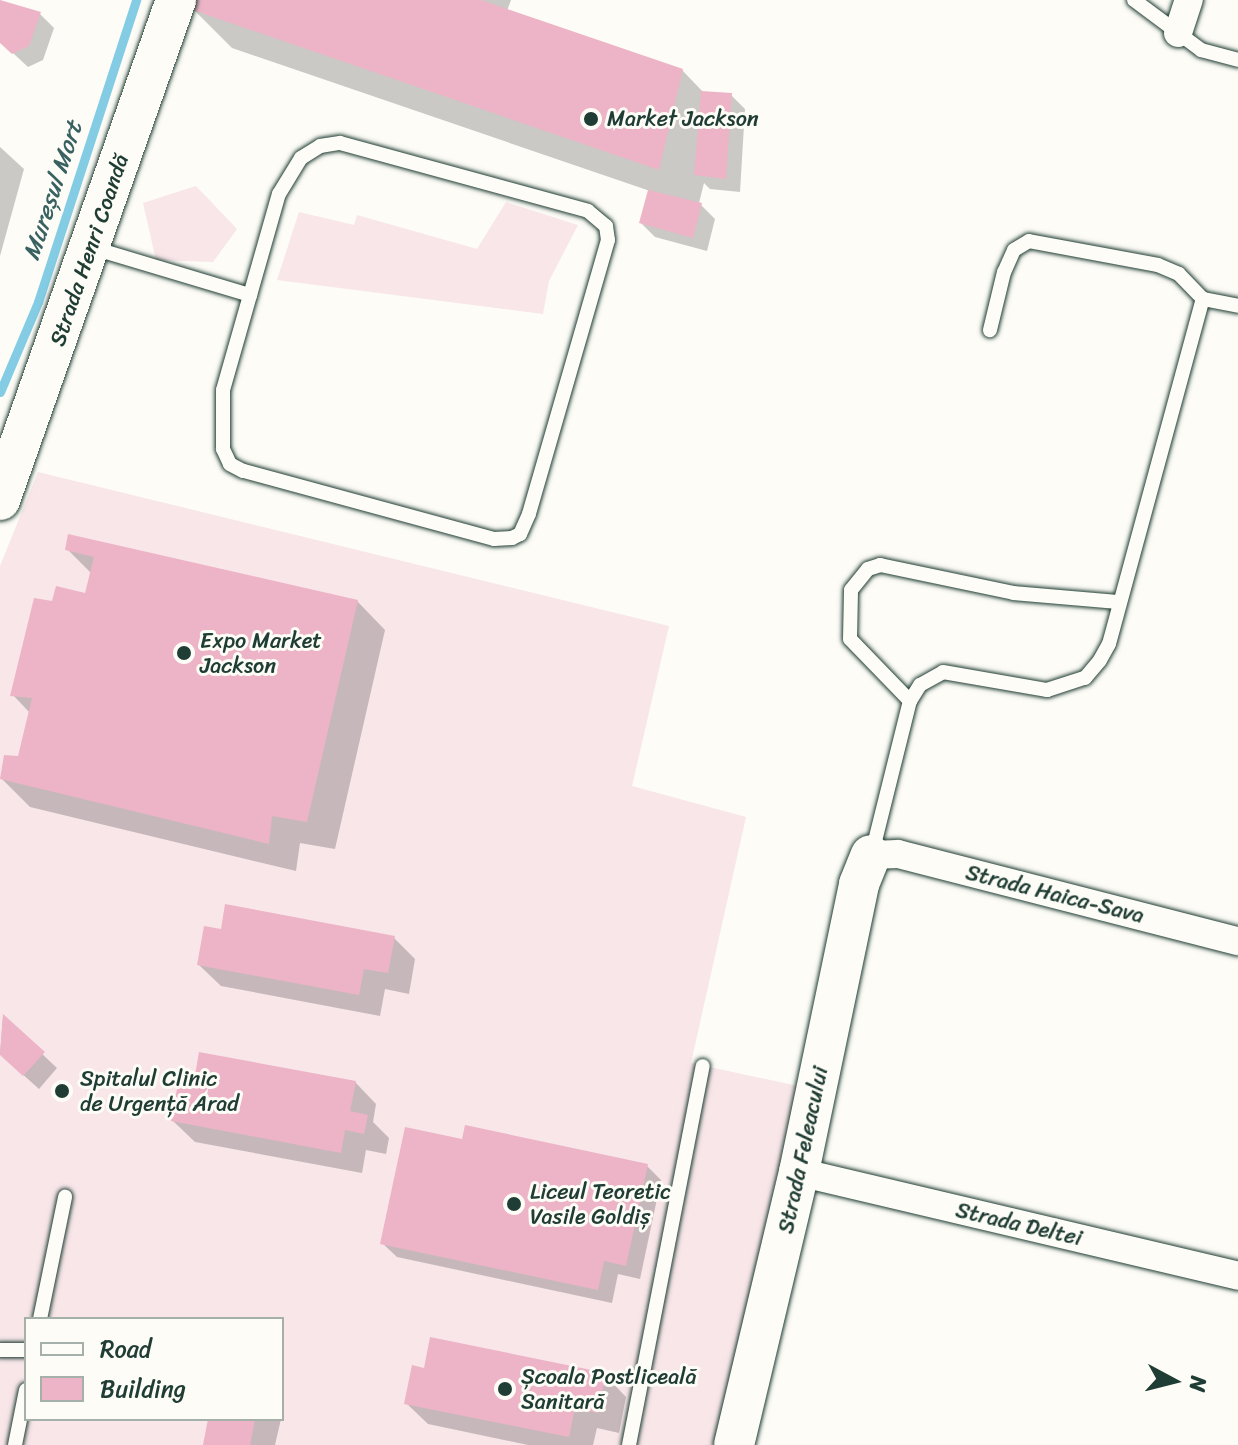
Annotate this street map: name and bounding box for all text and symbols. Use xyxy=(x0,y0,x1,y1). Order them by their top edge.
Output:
place label: Market Jackson xyxy=(607,106,759,132)
marker: Market Jackson xyxy=(582,110,600,128)
water label: Mureșul Mort xyxy=(17,118,89,264)
street label: Strada Henri Coandă xyxy=(44,150,134,350)
place label: Expo Market Jackson xyxy=(200,627,322,678)
marker: Expo Market Jackson xyxy=(175,644,193,662)
street label: Strada Haica-Sava xyxy=(963,859,1147,929)
street label: Strada Feleacului xyxy=(772,1064,834,1236)
place label: Spitalul Clinic de Urgență Arad xyxy=(80,1065,239,1116)
marker: Spitalul Clinic de Urgență Arad xyxy=(51,1080,73,1102)
place label: Liceul Teoretic Vasile Goldiș xyxy=(530,1178,671,1230)
marker: Liceul Teoretic Vasile Goldiș xyxy=(505,1195,523,1213)
street label: Strada Deltei xyxy=(953,1197,1085,1251)
legend xyxy=(24,1317,284,1421)
text: Road xyxy=(100,1328,151,1370)
north arrow xyxy=(1134,1341,1214,1421)
place label: Școala Postliceală Sanitară xyxy=(521,1363,698,1414)
text: Building xyxy=(100,1368,186,1410)
text: N xyxy=(1178,1374,1219,1394)
marker: Școala Postliceală Sanitară xyxy=(496,1380,514,1398)

